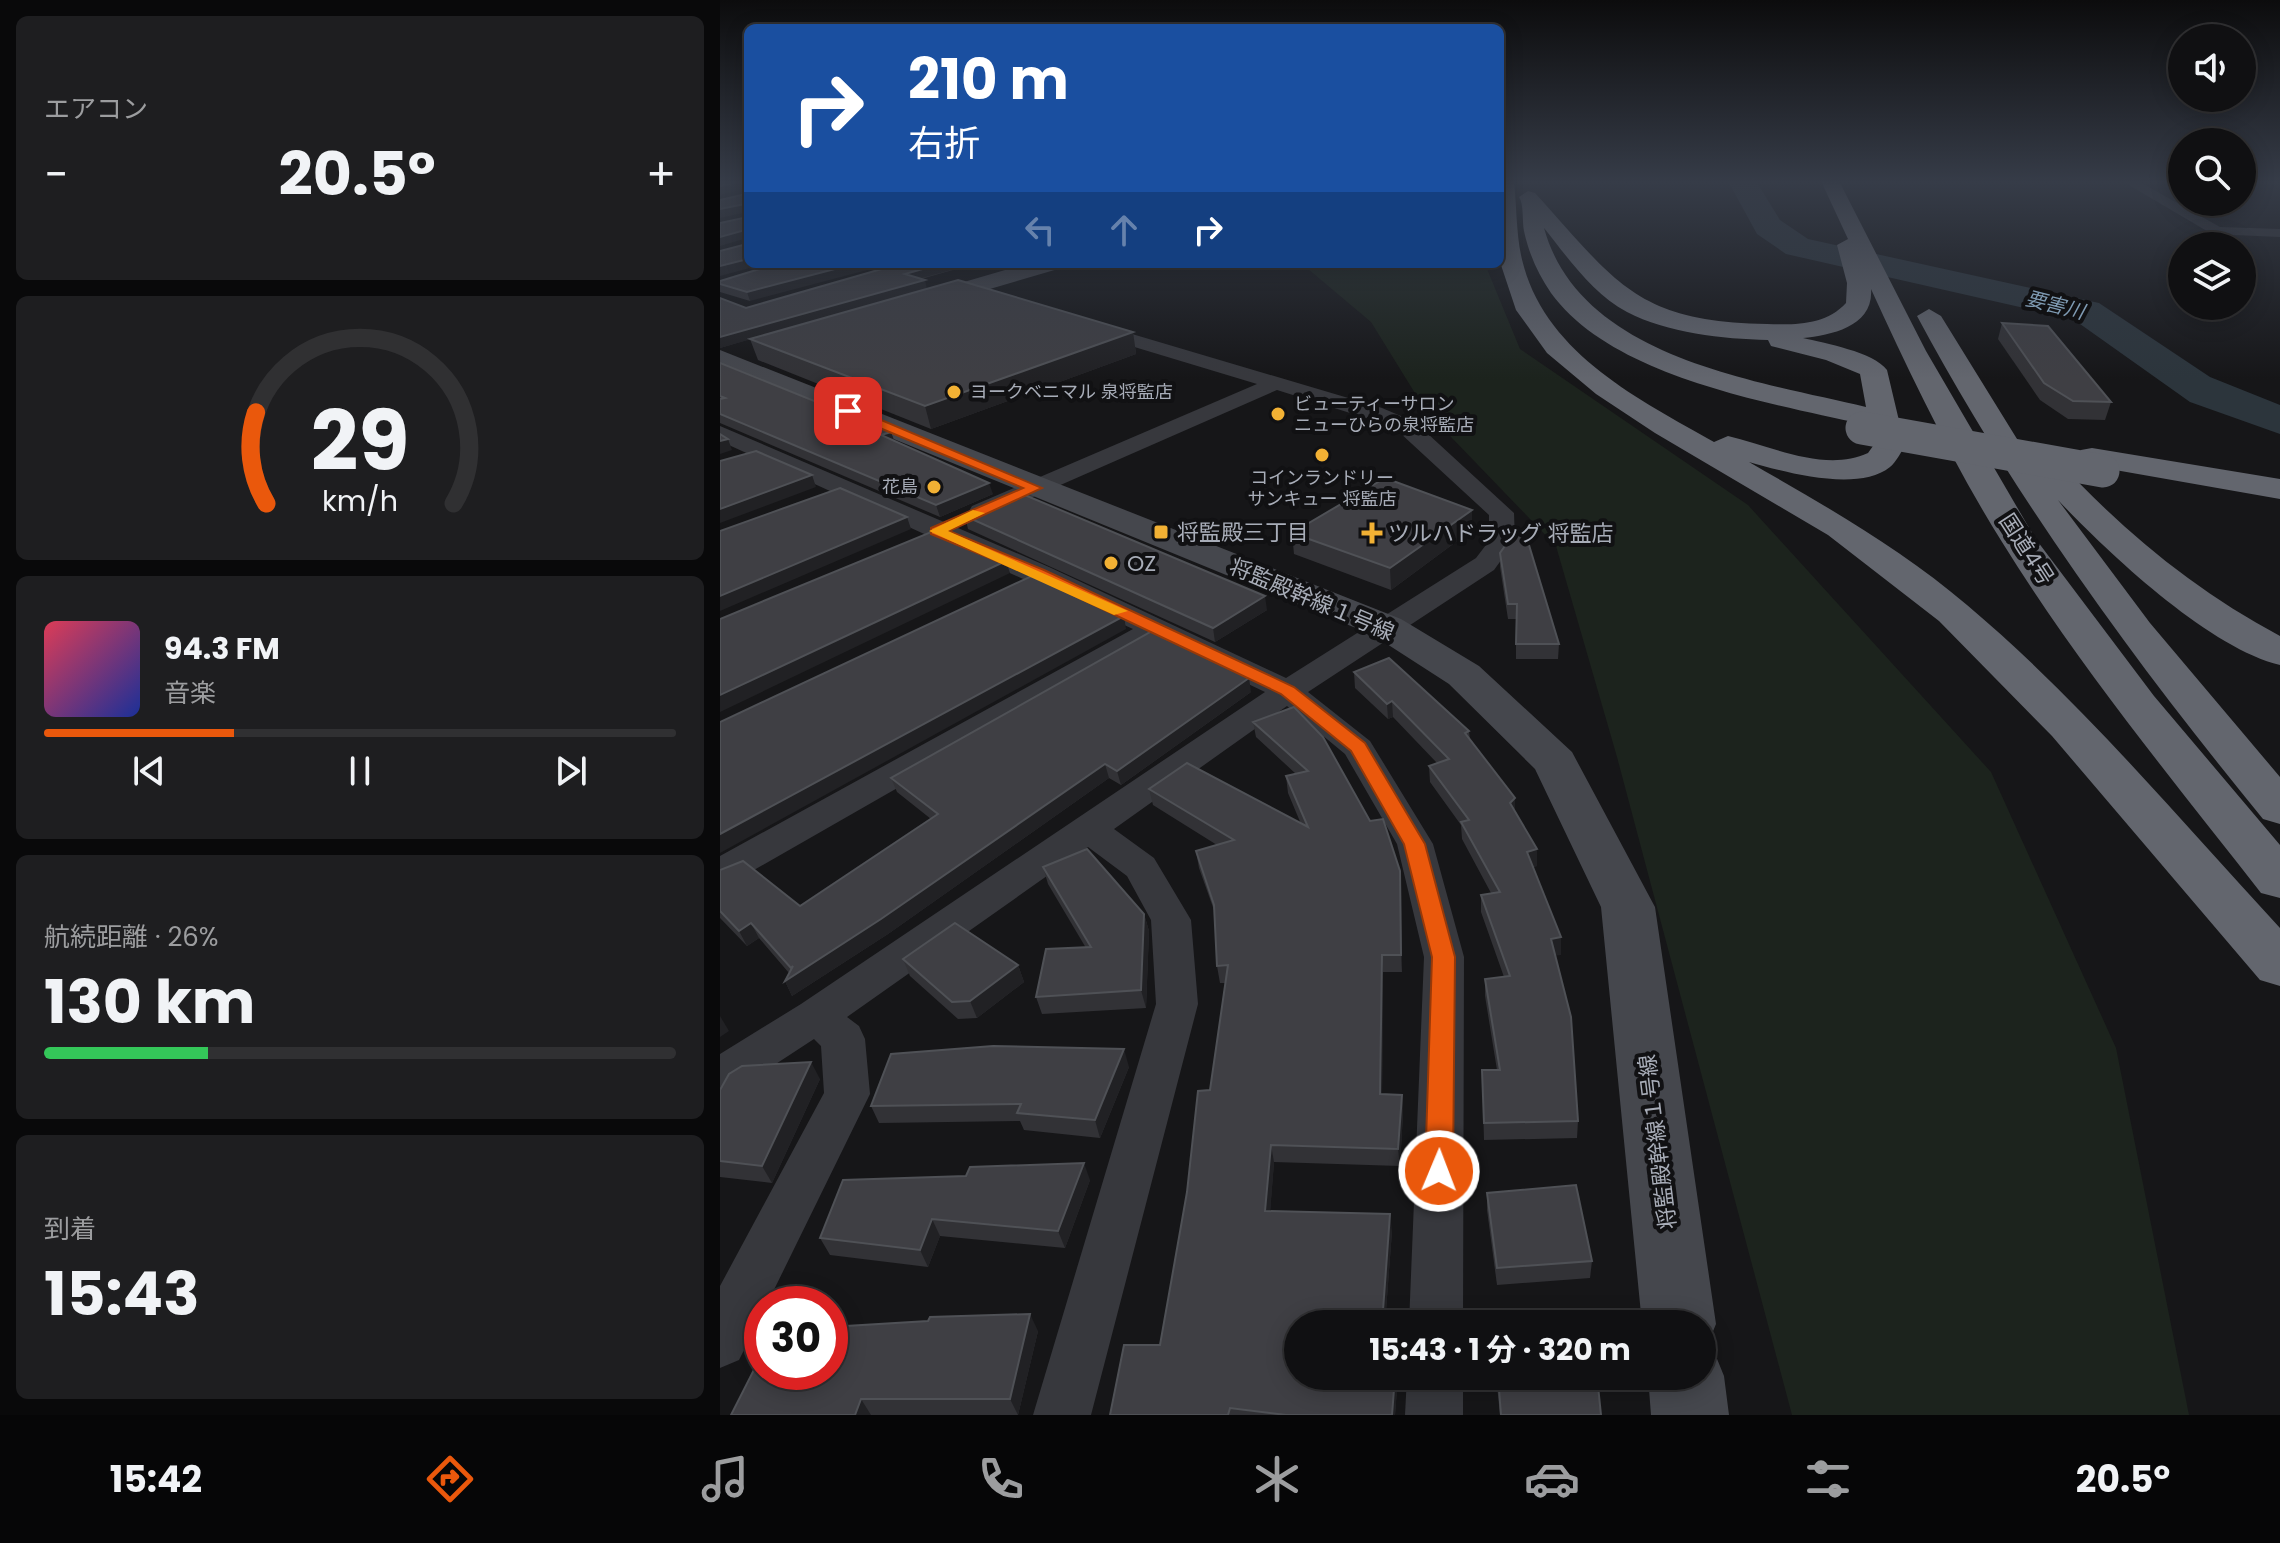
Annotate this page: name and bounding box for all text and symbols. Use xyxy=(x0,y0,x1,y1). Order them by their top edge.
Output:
map controls xyxy=(2168,24,2256,320)
button: sound xyxy=(2168,24,2256,112)
text: 210 m xyxy=(908,40,1069,119)
icon: right xyxy=(776,56,880,160)
text: エアコン xyxy=(44,91,148,127)
text: 右折 xyxy=(908,118,980,169)
button: search xyxy=(2168,128,2256,216)
text: 20.5° xyxy=(279,132,436,216)
text: − xyxy=(44,144,68,205)
text: + xyxy=(646,144,676,205)
icon: left xyxy=(1018,208,1062,252)
icon: ahead xyxy=(1102,208,1146,252)
icon: right xyxy=(1186,208,1230,252)
button: layers xyxy=(2168,232,2256,320)
water label: 要害川 xyxy=(2023,284,2089,326)
pin xyxy=(814,377,882,445)
place label: ヨークベニマル 泉将監店 xyxy=(970,379,1173,404)
text: 29 xyxy=(311,382,409,498)
marker: ヨークベニマル 泉将監店 xyxy=(945,383,963,401)
icon: arrive xyxy=(826,389,870,433)
place label: ビューティーサロン ニューひらの泉将監店 xyxy=(1294,391,1474,437)
marker: ビューティーサロン ニューひらの泉将監店 xyxy=(1269,405,1287,423)
marker: コインランドリー サンキュー 将監店 xyxy=(1313,446,1331,464)
place label: コインランドリー サンキュー 将監店 xyxy=(1248,465,1396,511)
place label: 花島 xyxy=(882,474,918,499)
marker: 花島 xyxy=(925,478,943,496)
text: km/h xyxy=(322,481,398,521)
street label: 国道4号 xyxy=(1992,507,2061,591)
place label: 将監殿三丁目 xyxy=(1177,517,1309,548)
place label: ツルハドラッグ 将監店 xyxy=(1388,518,1614,549)
marker: 将監殿三丁目 xyxy=(1152,523,1170,541)
marker: ツルハドラッグ 将監店 xyxy=(1363,524,1381,542)
place label: OZ xyxy=(1127,548,1156,579)
street label: 将監殿幹線１号線 xyxy=(1225,551,1399,648)
marker: OZ xyxy=(1102,554,1120,572)
text: 94.3 FM xyxy=(164,627,280,670)
text: 音楽 xyxy=(164,675,216,711)
icon: previous xyxy=(127,749,171,793)
icon: pause xyxy=(338,749,382,793)
icon: next xyxy=(549,749,593,793)
text: 航続距離 · 26% xyxy=(44,919,219,955)
text: 130 km xyxy=(44,960,255,1044)
street label: 将監殿幹線１号線 xyxy=(1631,1053,1684,1231)
position arrow xyxy=(1397,1129,1481,1213)
text: 到着 xyxy=(44,1211,96,1247)
text: 15:43 xyxy=(44,1252,200,1336)
speed limit sign: 30 xyxy=(744,1286,848,1390)
text: 15:43 · 1 分 · 320 m xyxy=(1369,1328,1631,1371)
icon: directions xyxy=(422,1451,478,1507)
icon: music xyxy=(697,1451,753,1507)
icon: phone xyxy=(973,1451,1029,1507)
icon: climate xyxy=(1249,1451,1305,1507)
icon: car xyxy=(1524,1451,1580,1507)
icon: filters xyxy=(1800,1451,1856,1507)
text: 15:42 xyxy=(110,1454,202,1505)
text: 20.5° xyxy=(2076,1454,2170,1505)

